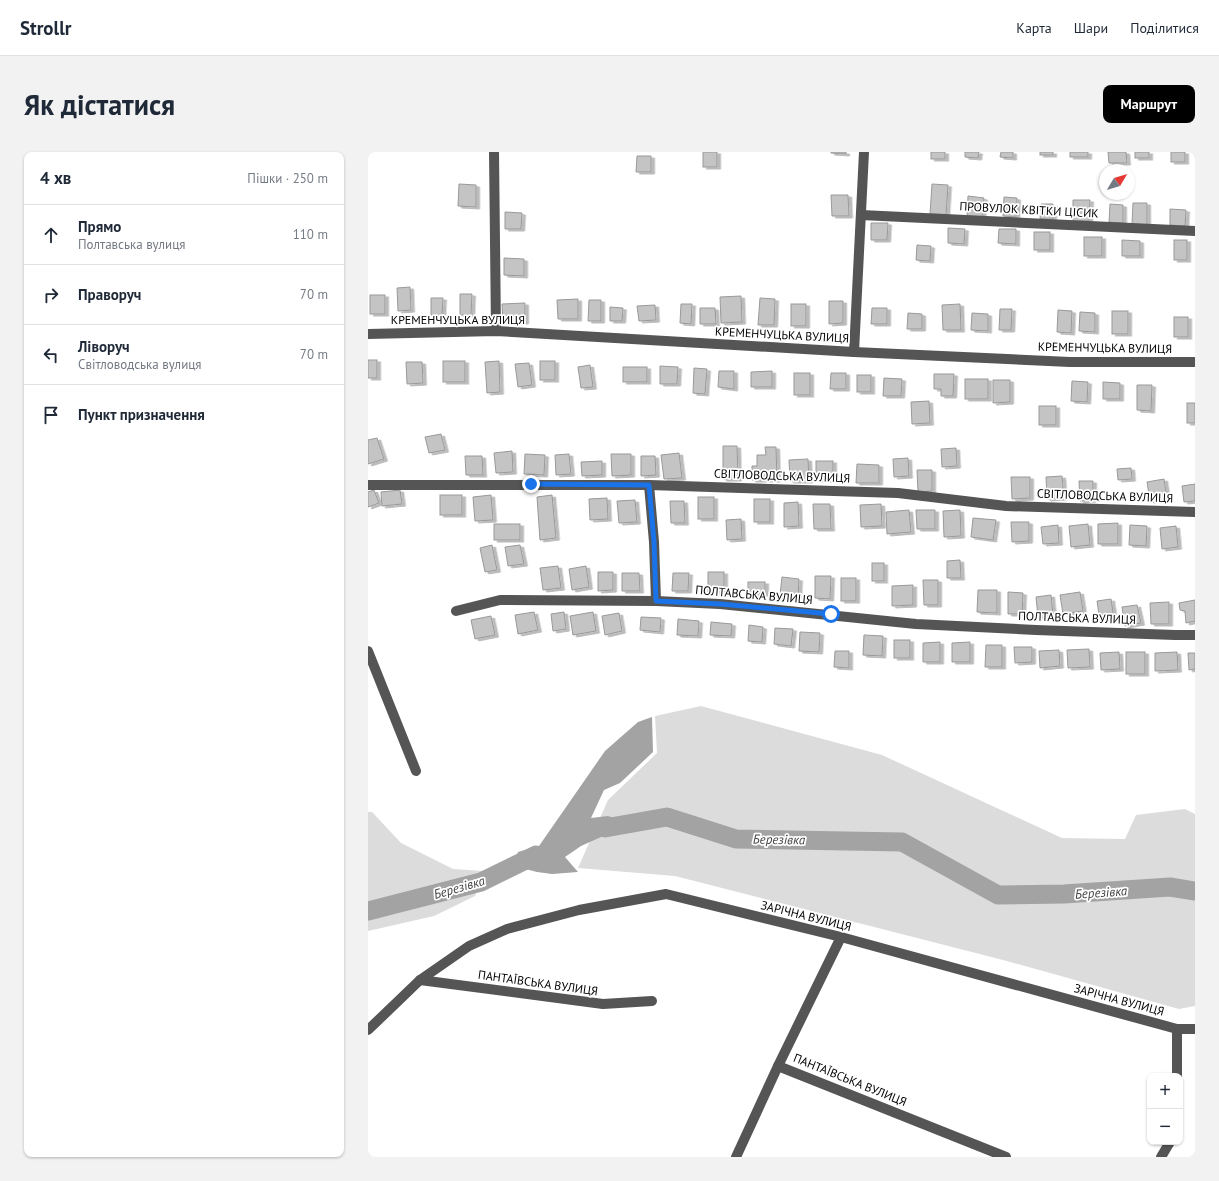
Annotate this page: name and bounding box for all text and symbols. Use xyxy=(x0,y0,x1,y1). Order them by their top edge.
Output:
text: Strollr xyxy=(20,16,71,40)
text: Карта xyxy=(1016,19,1052,37)
text: Шари xyxy=(1074,19,1108,37)
text: Поділитися xyxy=(1130,19,1199,37)
button: Маршрут xyxy=(1103,85,1195,123)
text: Як дістатися xyxy=(24,86,175,123)
north arrow xyxy=(1099,164,1135,200)
text: 4 хв xyxy=(40,167,71,189)
text: Пішки · 250 m xyxy=(247,170,328,187)
street label: ПРОВУЛОК КВІТКИ ЦІСИК xyxy=(959,198,1099,221)
text: Прямо xyxy=(78,217,121,236)
icon: ahead xyxy=(40,224,62,246)
text: 110 m xyxy=(293,226,328,243)
text: Полтавська вулиця xyxy=(78,236,185,253)
icon: right xyxy=(40,284,62,306)
text: Праворуч xyxy=(78,285,141,304)
text: 70 m xyxy=(300,286,328,303)
street label: КРЕМЕНЧУЦЬКА ВУЛИЦЯ xyxy=(391,312,525,327)
street label: КРЕМЕНЧУЦЬКА ВУЛИЦЯ xyxy=(715,323,849,346)
text: Ліворуч xyxy=(78,337,130,356)
street label: КРЕМЕНЧУЦЬКА ВУЛИЦЯ xyxy=(1038,339,1172,356)
icon: left xyxy=(40,344,62,366)
text: 70 m xyxy=(300,346,328,363)
text: Світловодська вулиця xyxy=(78,356,202,373)
icon: arrive xyxy=(40,404,62,426)
text: Пункт призначення xyxy=(78,405,205,424)
street label: СВІТЛОВОДСЬКА ВУЛИЦЯ xyxy=(714,466,850,485)
route end xyxy=(522,475,540,493)
street label: СВІТЛОВОДСЬКА ВУЛИЦЯ xyxy=(1037,486,1173,505)
street label: ПОЛТАВСЬКА ВУЛИЦЯ xyxy=(695,582,813,607)
route start xyxy=(822,605,840,623)
street label: ПОЛТАВСЬКА ВУЛИЦЯ xyxy=(1018,608,1136,627)
water label: Березівка xyxy=(753,831,806,848)
water label: Березівка xyxy=(432,872,487,903)
water label: Березівка xyxy=(1074,882,1128,903)
street label: ЗАРІЧНА ВУЛИЦЯ xyxy=(759,897,853,934)
street label: ПАНТАЇВСЬКА ВУЛИЦЯ xyxy=(477,967,599,998)
street label: ЗАРІЧНА ВУЛИЦЯ xyxy=(1072,980,1166,1019)
street label: ПАНТАЇВСЬКА ВУЛИЦЯ xyxy=(791,1050,909,1109)
map controls xyxy=(1147,1073,1183,1145)
button: + xyxy=(1147,1073,1183,1109)
button: − xyxy=(1147,1109,1183,1145)

